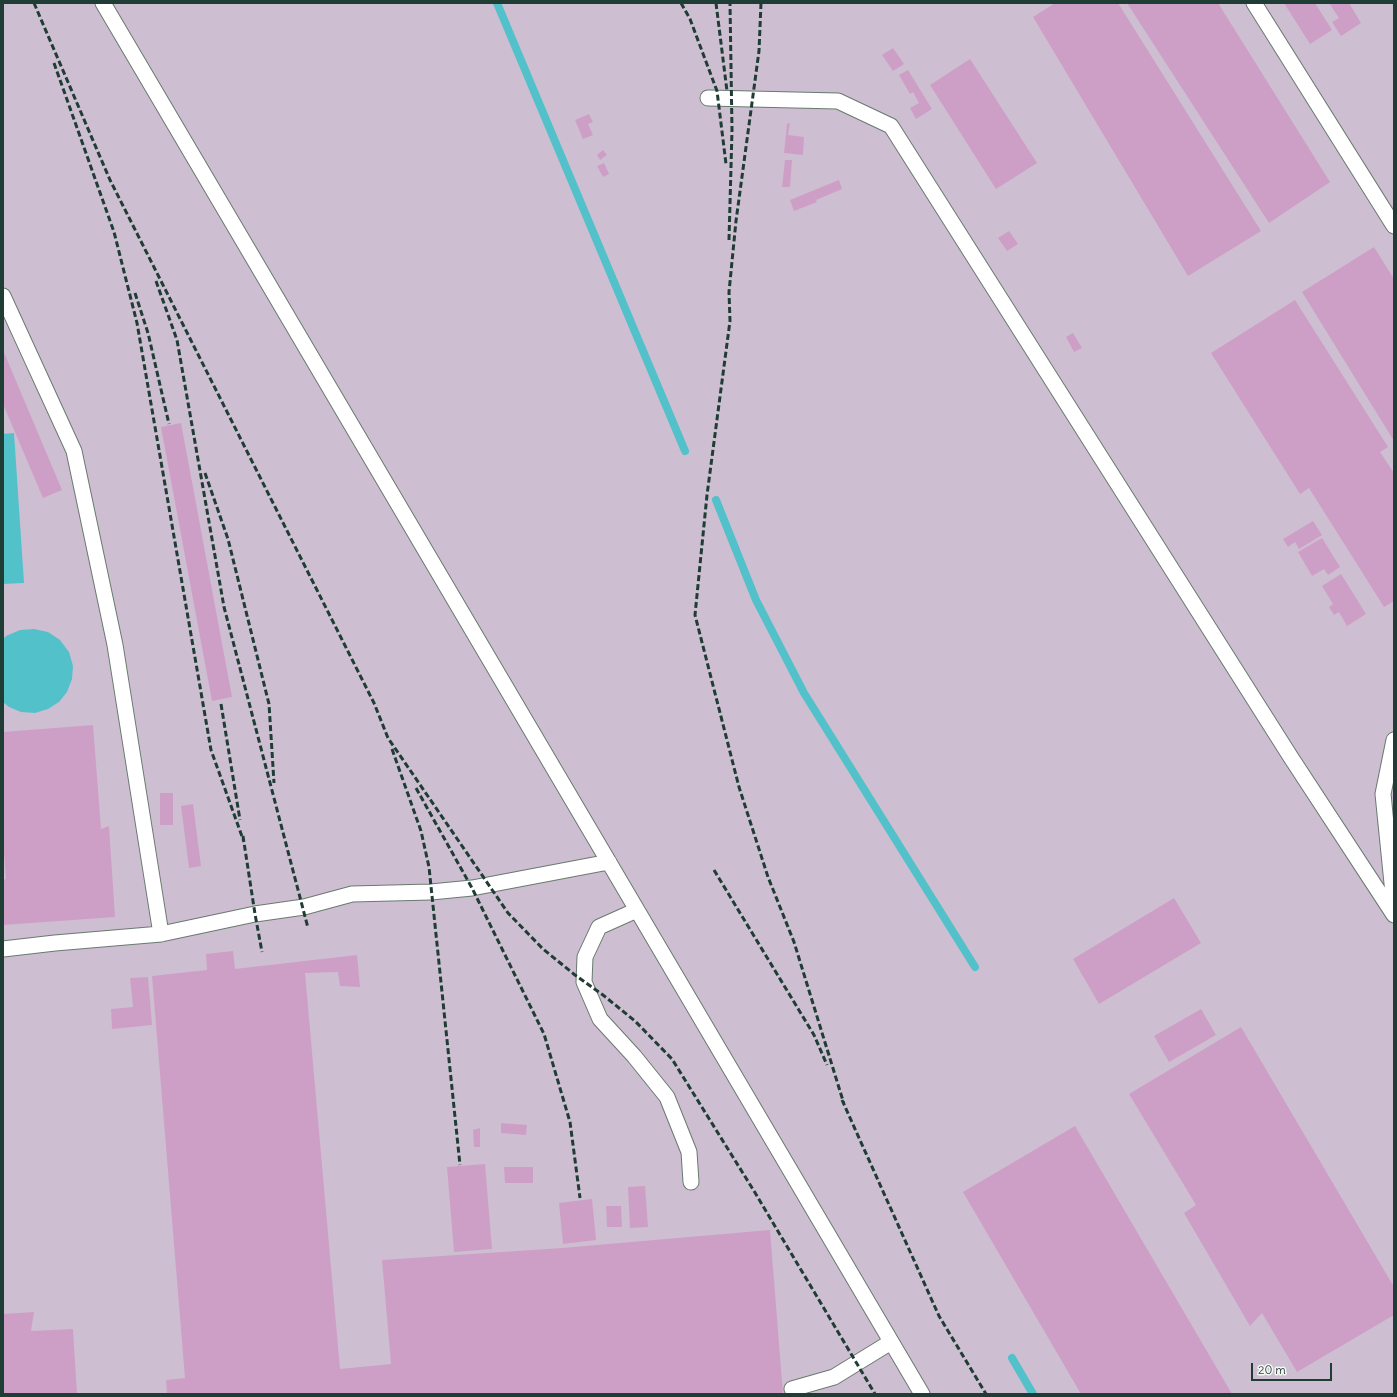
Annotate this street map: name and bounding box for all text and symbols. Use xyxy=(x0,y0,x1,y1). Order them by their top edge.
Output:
scale bar xyxy=(1253,1355,1334,1381)
text: 20 m xyxy=(1258,1362,1286,1377)

